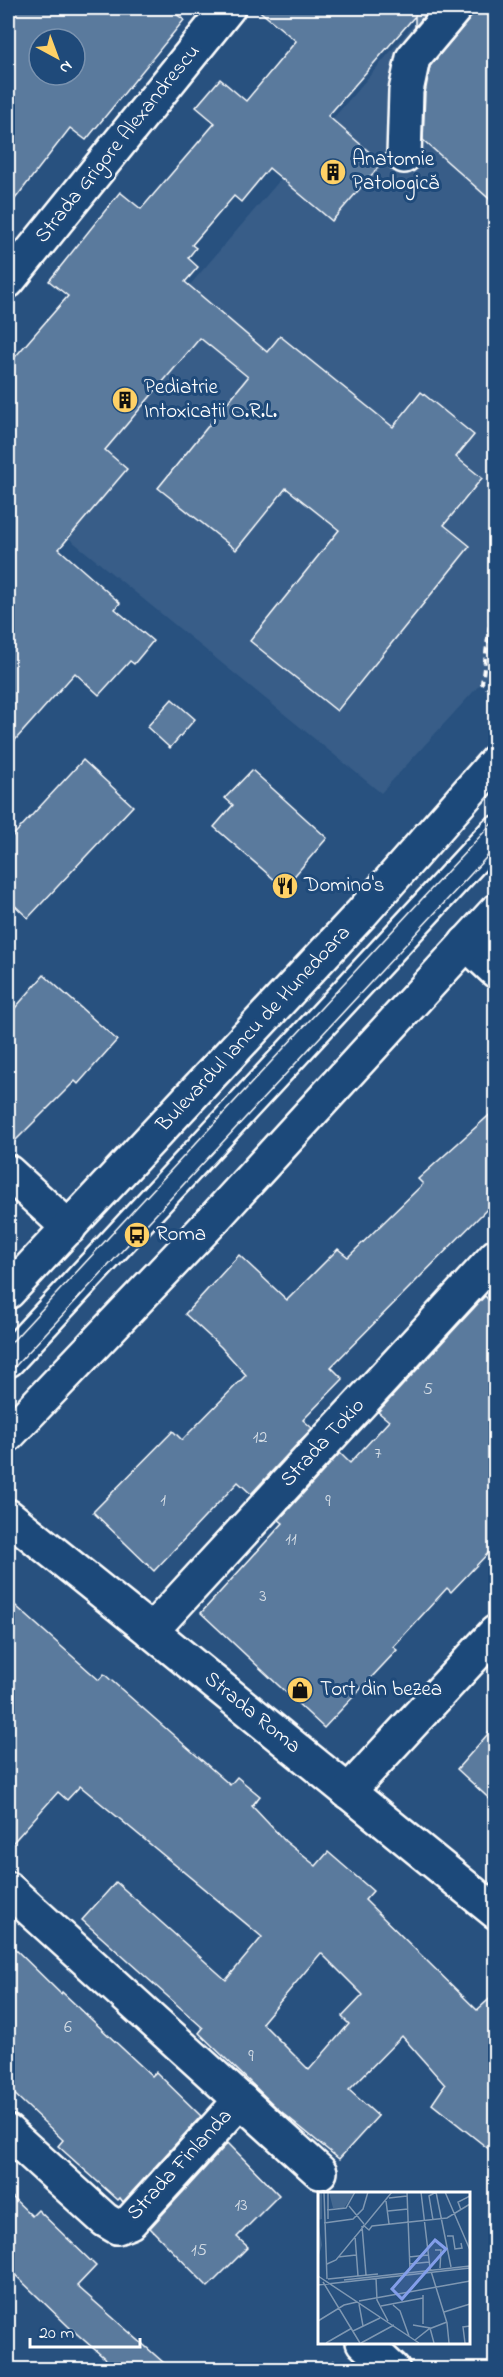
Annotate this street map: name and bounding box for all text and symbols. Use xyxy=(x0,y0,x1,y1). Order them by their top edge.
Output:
north arrow xyxy=(27,27,87,87)
street label: Strada Grigore Alexandrescu xyxy=(28,38,209,251)
text: N xyxy=(53,54,77,80)
place label: Anatomie Patologică xyxy=(352,145,440,201)
building icon: Anatomie Patologică xyxy=(318,157,348,187)
place label: Pediatrie Intoxicații O.R.L. xyxy=(144,373,277,427)
building icon: Pediatrie Intoxicații O.R.L. xyxy=(110,385,140,415)
restaurant icon: Domino's xyxy=(270,871,300,901)
place label: Domino's xyxy=(303,871,385,901)
street label: Bulevardul Iancu de Hunedoara xyxy=(149,919,358,1140)
bus stop icon: Roma xyxy=(122,1220,152,1250)
place label: Roma xyxy=(156,1220,206,1250)
house number: 5 xyxy=(423,1377,433,1403)
street label: Strada Tokio xyxy=(274,1392,372,1494)
house number: 12 xyxy=(253,1425,267,1451)
house number: 7 xyxy=(374,1441,382,1467)
house number: 1 xyxy=(160,1488,166,1514)
house number: 9 xyxy=(325,1489,331,1515)
house number: 11 xyxy=(285,1527,297,1553)
house number: 3 xyxy=(259,1584,267,1610)
street label: Strada Roma xyxy=(197,1665,307,1761)
shop icon: Tort din bezea xyxy=(285,1675,315,1705)
place label: Tort din bezea xyxy=(320,1675,442,1705)
house number: 6 xyxy=(64,2015,72,2041)
house number: 9 xyxy=(248,2044,254,2070)
street label: Strada Finlanda xyxy=(120,2103,240,2227)
inset map xyxy=(318,2192,470,2344)
house number: 13 xyxy=(234,2193,248,2219)
house number: 15 xyxy=(191,2238,207,2264)
scale bar xyxy=(30,2311,140,2349)
text: 20 m xyxy=(39,2321,74,2347)

